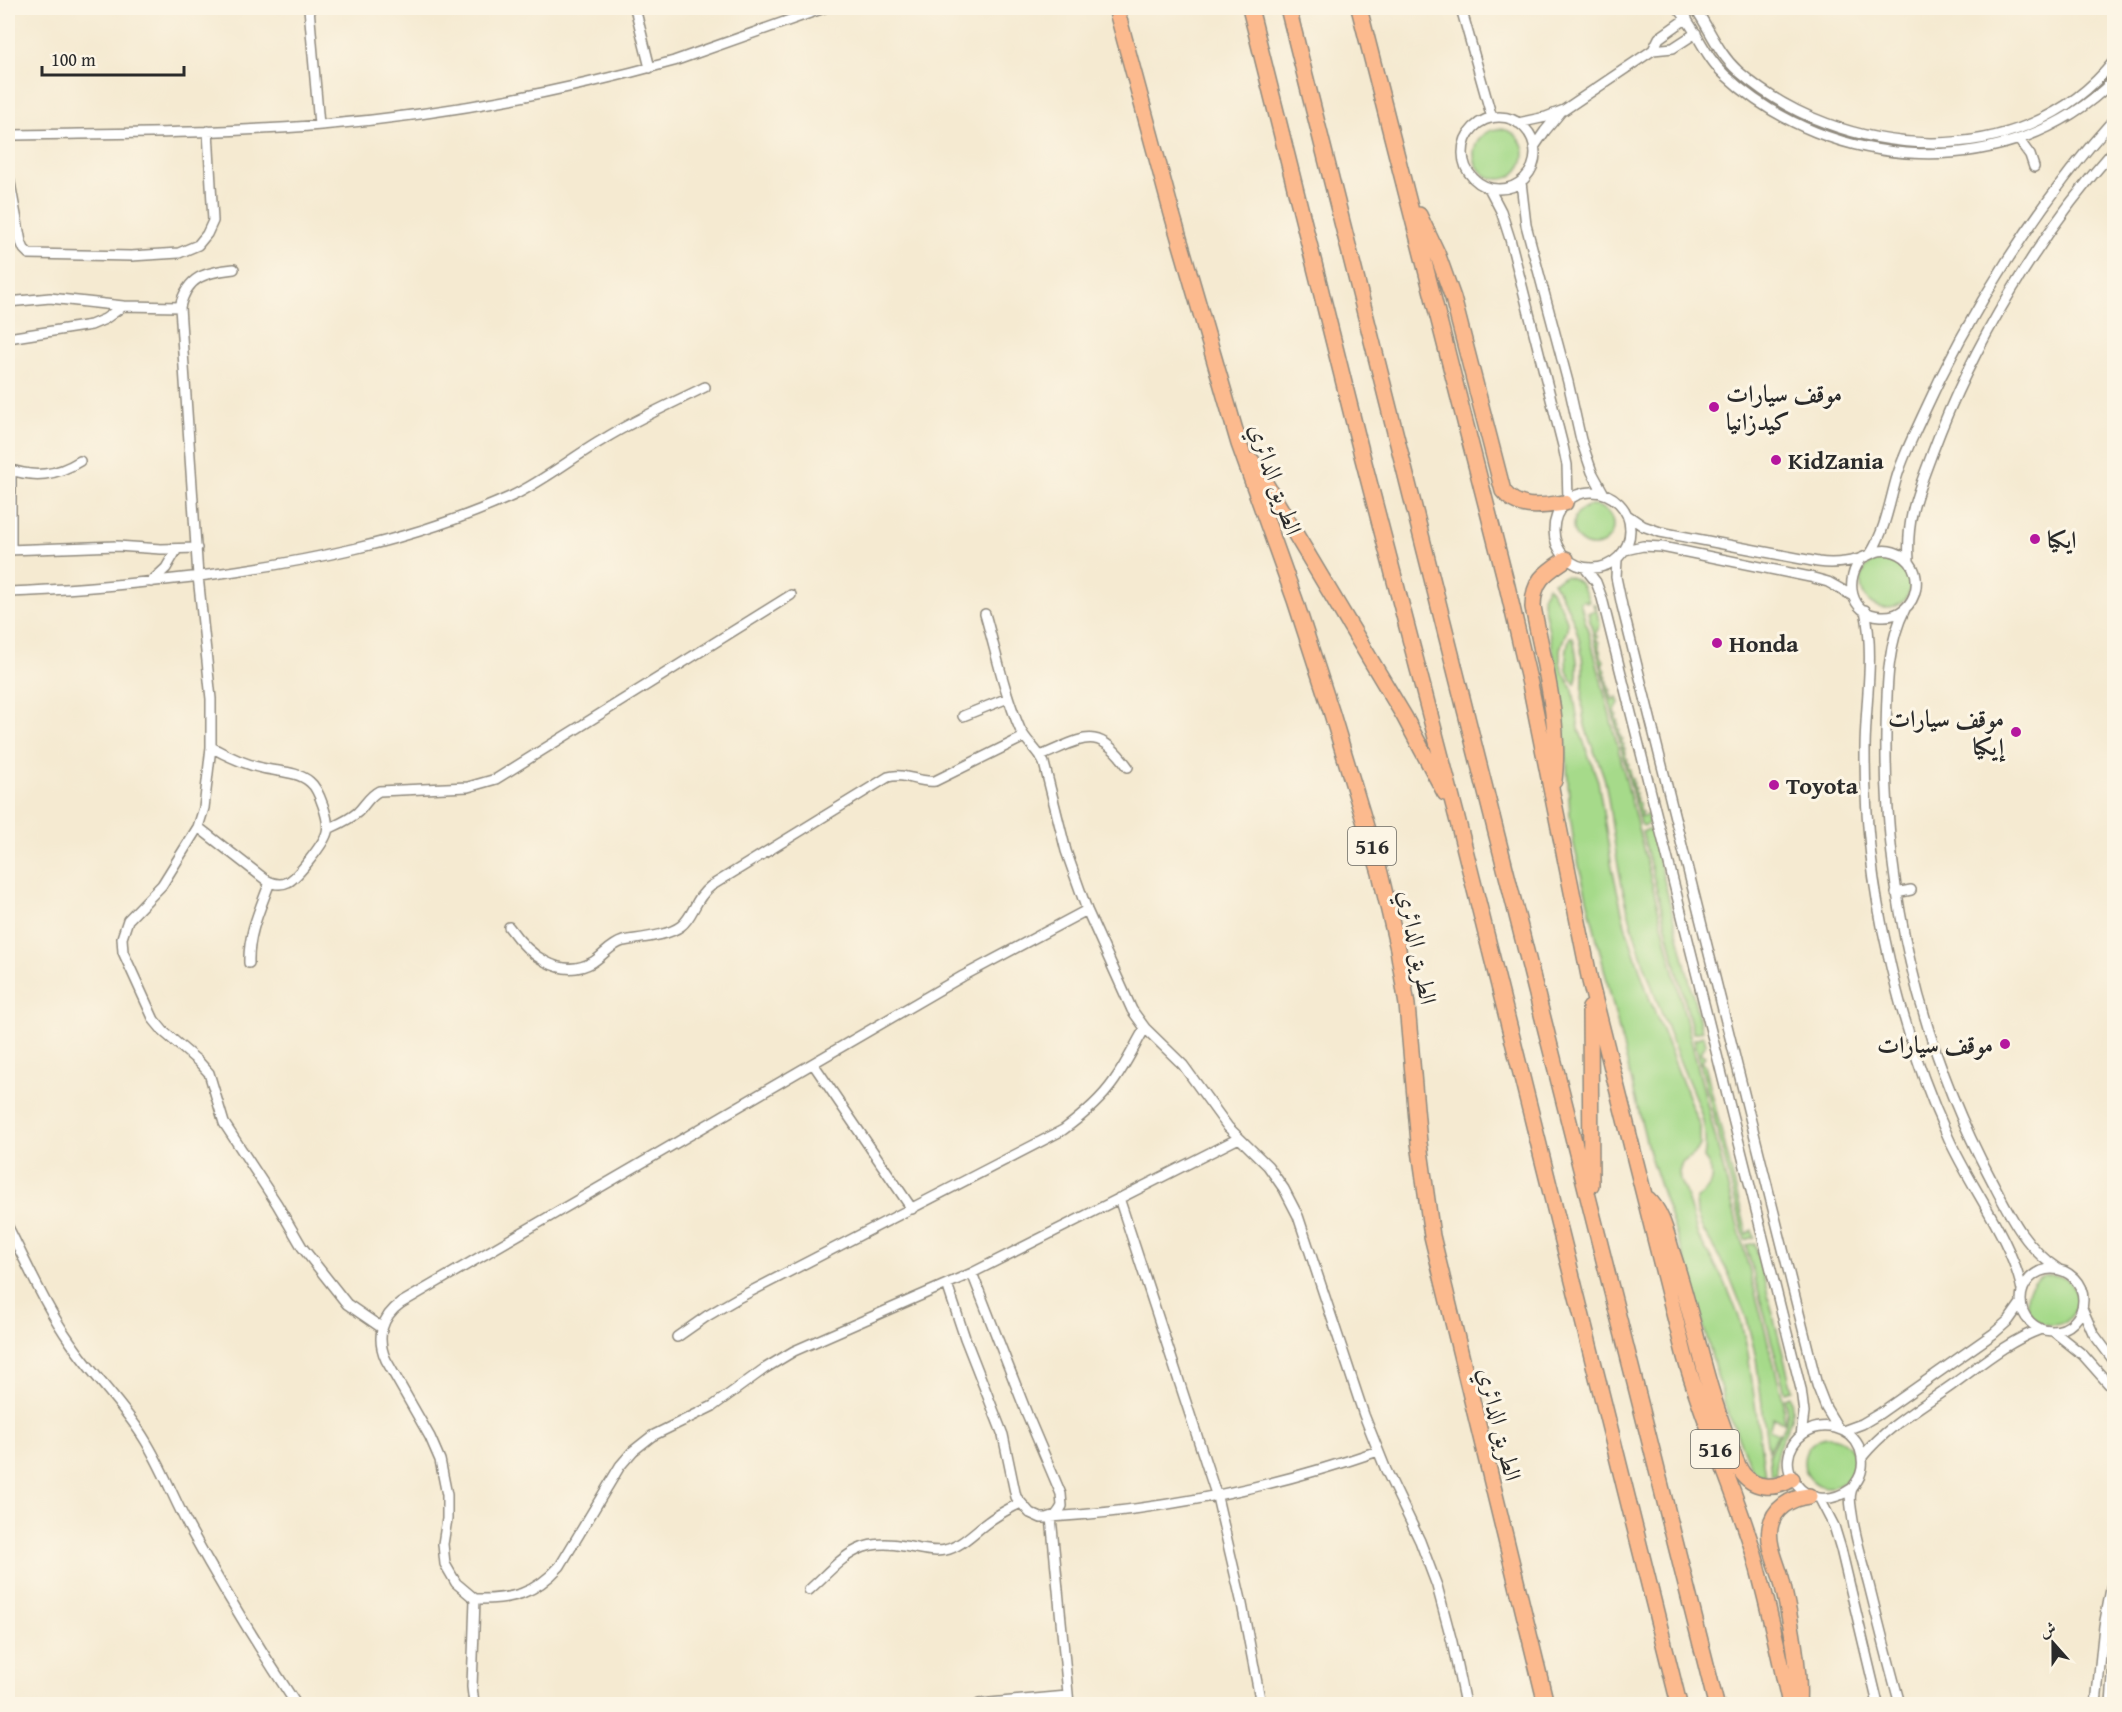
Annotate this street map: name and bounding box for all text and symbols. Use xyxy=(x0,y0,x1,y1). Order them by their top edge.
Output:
scale bar xyxy=(42,39,184,77)
text: 100 m xyxy=(51,46,96,73)
place label: موقف سيارات كيدزانيا xyxy=(1726,376,1842,439)
marker: موقف سيارات كيدزانيا xyxy=(1707,400,1721,414)
street label: الطريق الدائري xyxy=(1239,418,1311,540)
place label: KidZania xyxy=(1788,443,1885,478)
marker: KidZania xyxy=(1769,453,1783,467)
place label: ايكيا xyxy=(2047,522,2076,557)
marker: ايكيا xyxy=(2028,532,2042,546)
place label: Honda xyxy=(1729,626,1799,661)
marker: Honda xyxy=(1710,636,1724,650)
place label: موقف سيارات إيكيا xyxy=(1888,701,2006,764)
marker: موقف سيارات إيكيا xyxy=(2009,725,2023,739)
place label: Toyota xyxy=(1786,768,1859,803)
marker: Toyota xyxy=(1767,778,1781,792)
road number: 516 xyxy=(1348,827,1396,865)
street label: الطريق الدائري xyxy=(1388,887,1446,1008)
place label: موقف سيارات xyxy=(1877,1027,1993,1062)
marker: موقف سيارات xyxy=(1998,1037,2012,1051)
street label: الطريق الدائري xyxy=(1467,1363,1531,1485)
road number: 516 xyxy=(1691,1430,1739,1468)
north arrow xyxy=(2023,1613,2083,1673)
text: ش xyxy=(2036,1615,2059,1643)

